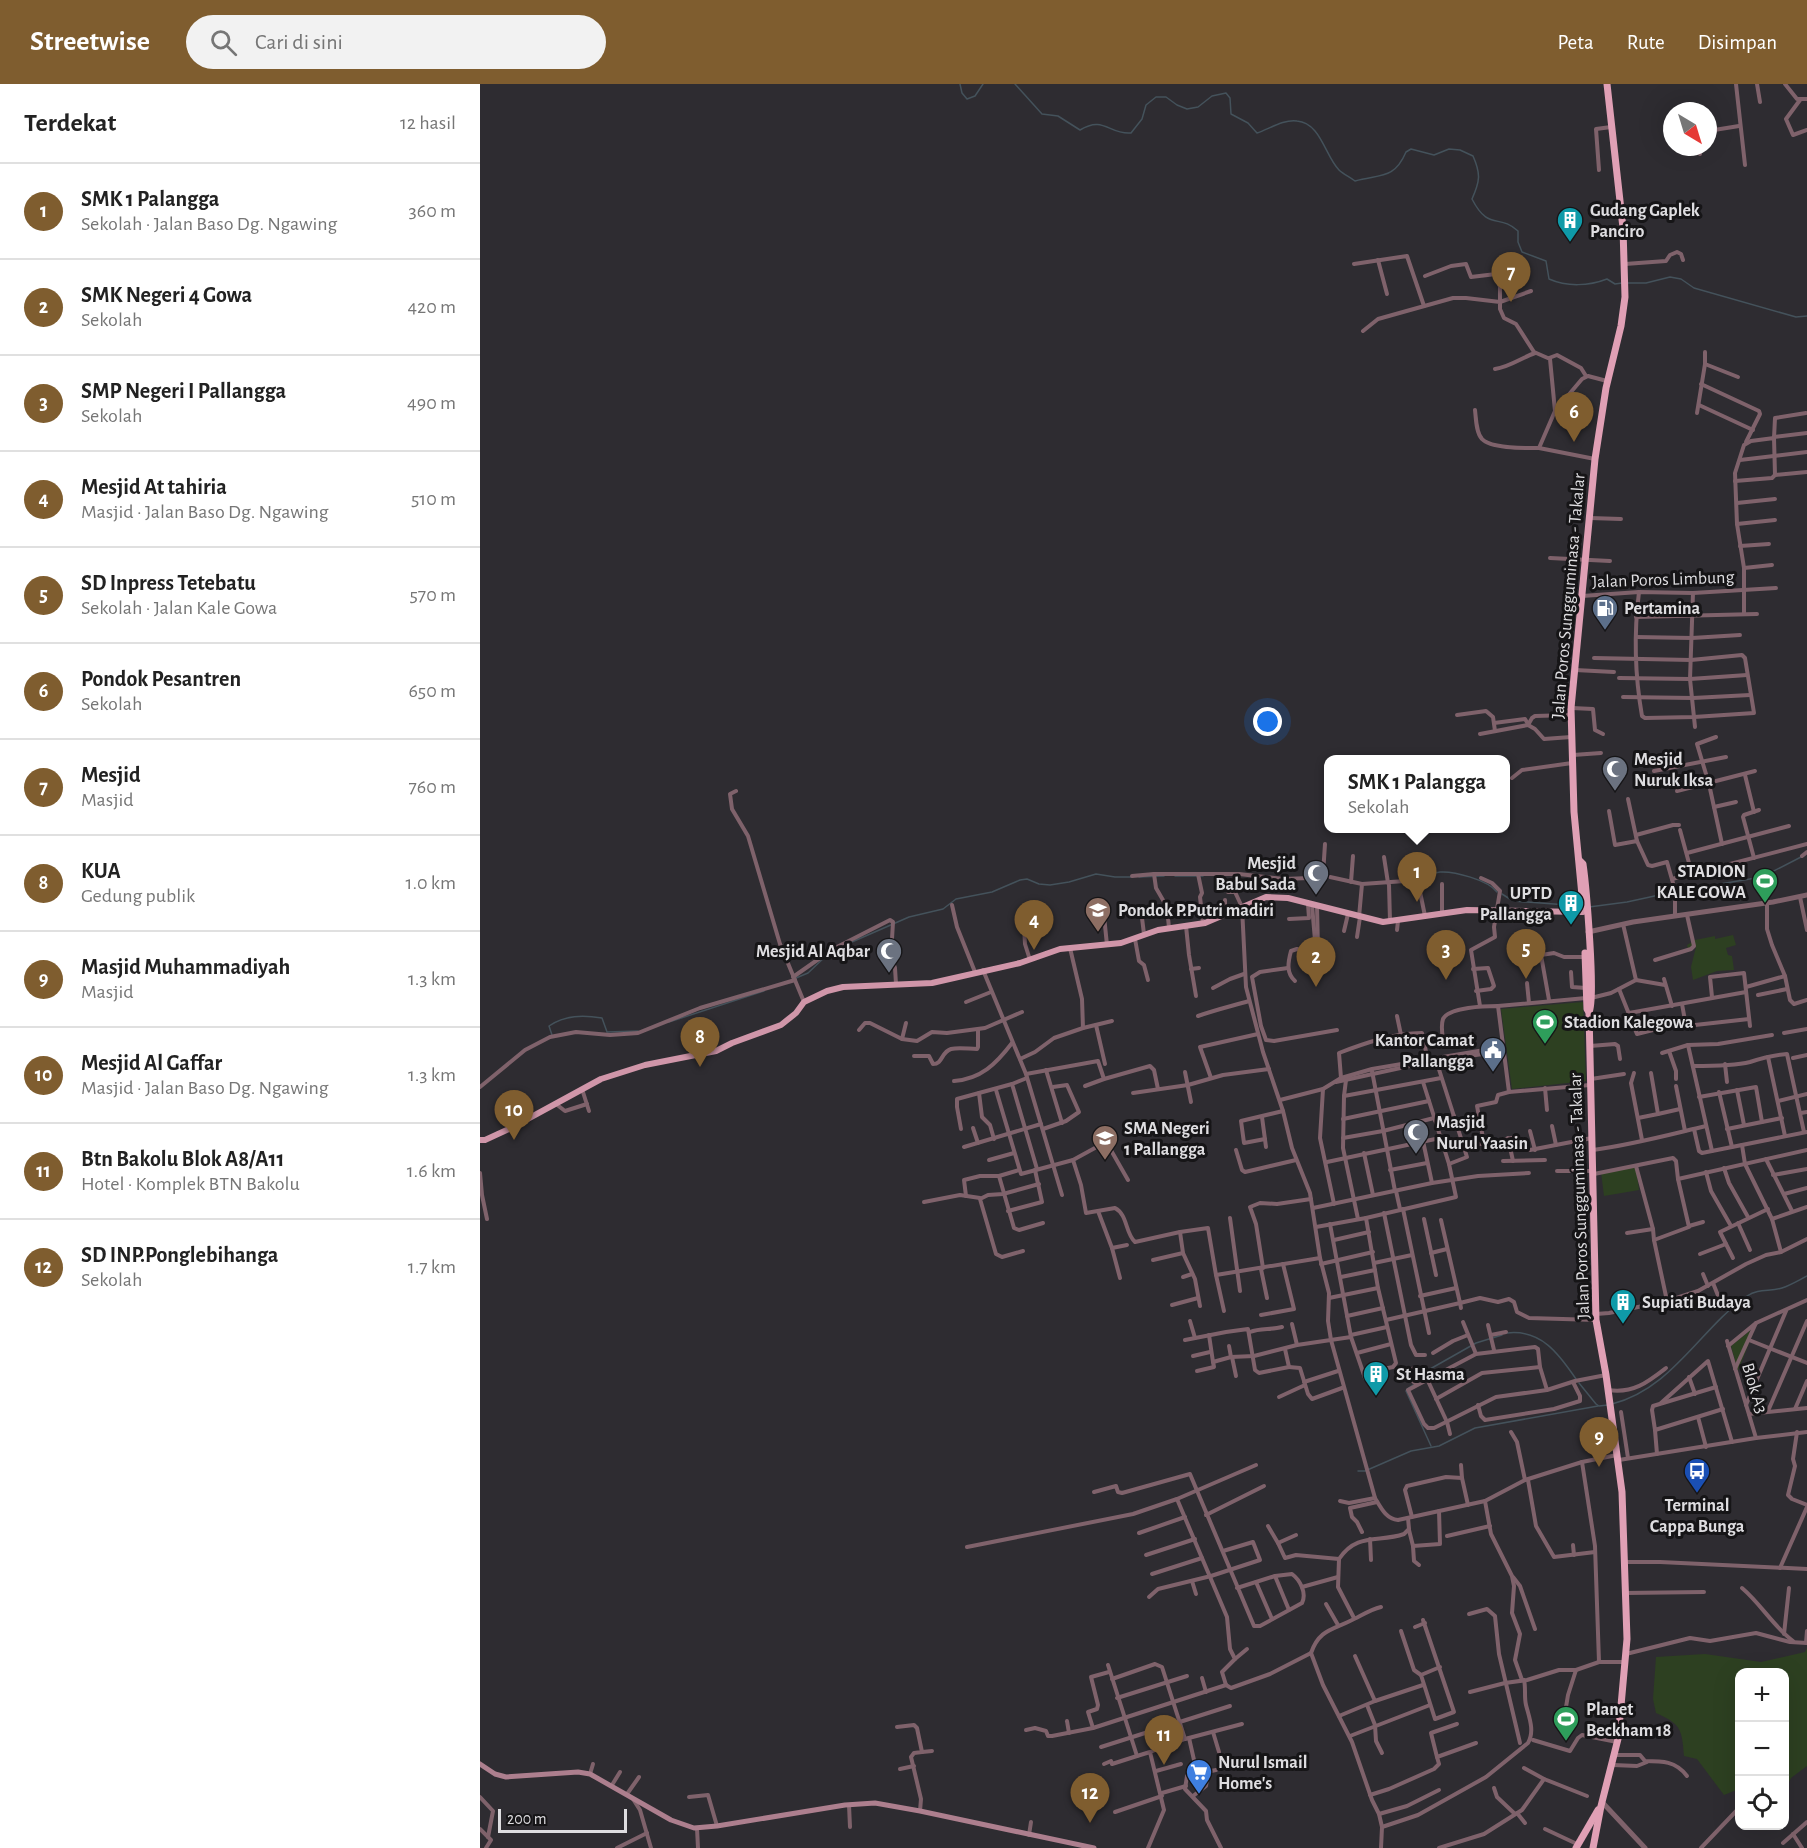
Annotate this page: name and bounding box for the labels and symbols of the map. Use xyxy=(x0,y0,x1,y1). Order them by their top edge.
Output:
north arrow xyxy=(1663,102,1717,156)
place label: Gudang Gaplek Panciro xyxy=(1590,202,1700,241)
building icon: Gudang Gaplek Panciro xyxy=(1555,205,1585,243)
pin: 7 xyxy=(1492,252,1530,302)
pin: 6 xyxy=(1554,392,1594,442)
street label: Jalan Poros Sungguminasa - Takalar xyxy=(1549,472,1589,720)
street label: Jalan Poros Limbung xyxy=(1592,569,1735,591)
fuel station icon: Pertamina xyxy=(1590,593,1620,631)
place label: Pertamina xyxy=(1624,600,1701,618)
your location xyxy=(1253,707,1282,736)
place label: Mesjid Nuruk Iksa xyxy=(1634,751,1713,790)
mosque icon: Mesjid Nuruk Iksa xyxy=(1600,754,1630,792)
pin: 1 xyxy=(1398,852,1436,902)
place label: Mesjid Babul Sada xyxy=(1215,855,1297,894)
mosque icon: Mesjid Babul Sada xyxy=(1301,858,1331,896)
place label: STADION KALE GOWA xyxy=(1657,863,1746,902)
sports icon: STADION KALE GOWA xyxy=(1750,866,1780,904)
place label: UPTD Pallangga xyxy=(1480,885,1552,924)
building icon: UPTD Pallangga xyxy=(1556,888,1586,926)
school or university icon: Pondok P.Putri madiri xyxy=(1083,895,1113,933)
pin: 4 xyxy=(1014,900,1054,950)
place label: Pondok P.Putri madiri xyxy=(1118,902,1274,920)
pin: 3 xyxy=(1426,930,1466,980)
pin: 5 xyxy=(1506,930,1546,979)
mosque icon: Mesjid Al Aqbar xyxy=(874,936,904,974)
pin: 2 xyxy=(1296,938,1336,987)
place label: Mesjid Al Aqbar xyxy=(756,943,871,961)
sports icon: Stadion Kalegowa xyxy=(1530,1007,1560,1045)
place label: Stadion Kalegowa xyxy=(1564,1014,1694,1032)
pin: 8 xyxy=(680,1018,720,1067)
place label: Kantor Camat Pallangga xyxy=(1375,1032,1474,1071)
public building icon: Kantor Camat Pallangga xyxy=(1478,1035,1508,1073)
street label: Jalan Poros Sungguminasa - Takalar xyxy=(1567,1072,1593,1319)
pin: 10 xyxy=(495,1090,534,1140)
place label: Masjid Nurul Yaasin xyxy=(1436,1114,1528,1153)
mosque icon: Masjid Nurul Yaasin xyxy=(1401,1117,1431,1155)
place label: SMA Negeri 1 Pallangga xyxy=(1124,1120,1210,1159)
school or university icon: SMA Negeri 1 Pallangga xyxy=(1090,1123,1120,1161)
building icon: Supiati Budaya xyxy=(1608,1287,1638,1325)
place label: Supiati Budaya xyxy=(1642,1294,1751,1312)
building icon: St Hasma xyxy=(1361,1359,1391,1397)
street label: Blok A3 xyxy=(1738,1361,1770,1416)
place label: St Hasma xyxy=(1396,1366,1465,1384)
pin: 9 xyxy=(1580,1418,1618,1467)
bus stop icon: Terminal Cappa Bunga xyxy=(1682,1456,1712,1494)
place label: Terminal Cappa Bunga xyxy=(1650,1497,1745,1536)
place label: Planet Beckham 18 xyxy=(1586,1701,1671,1740)
sports icon: Planet Beckham 18 xyxy=(1551,1704,1581,1742)
pin: 11 xyxy=(1144,1716,1184,1765)
place label: Nurul Ismail Home's xyxy=(1218,1754,1307,1793)
supermarket icon: Nurul Ismail Home's xyxy=(1184,1757,1214,1795)
pin: 12 xyxy=(1070,1774,1110,1823)
scale bar xyxy=(498,1806,627,1834)

